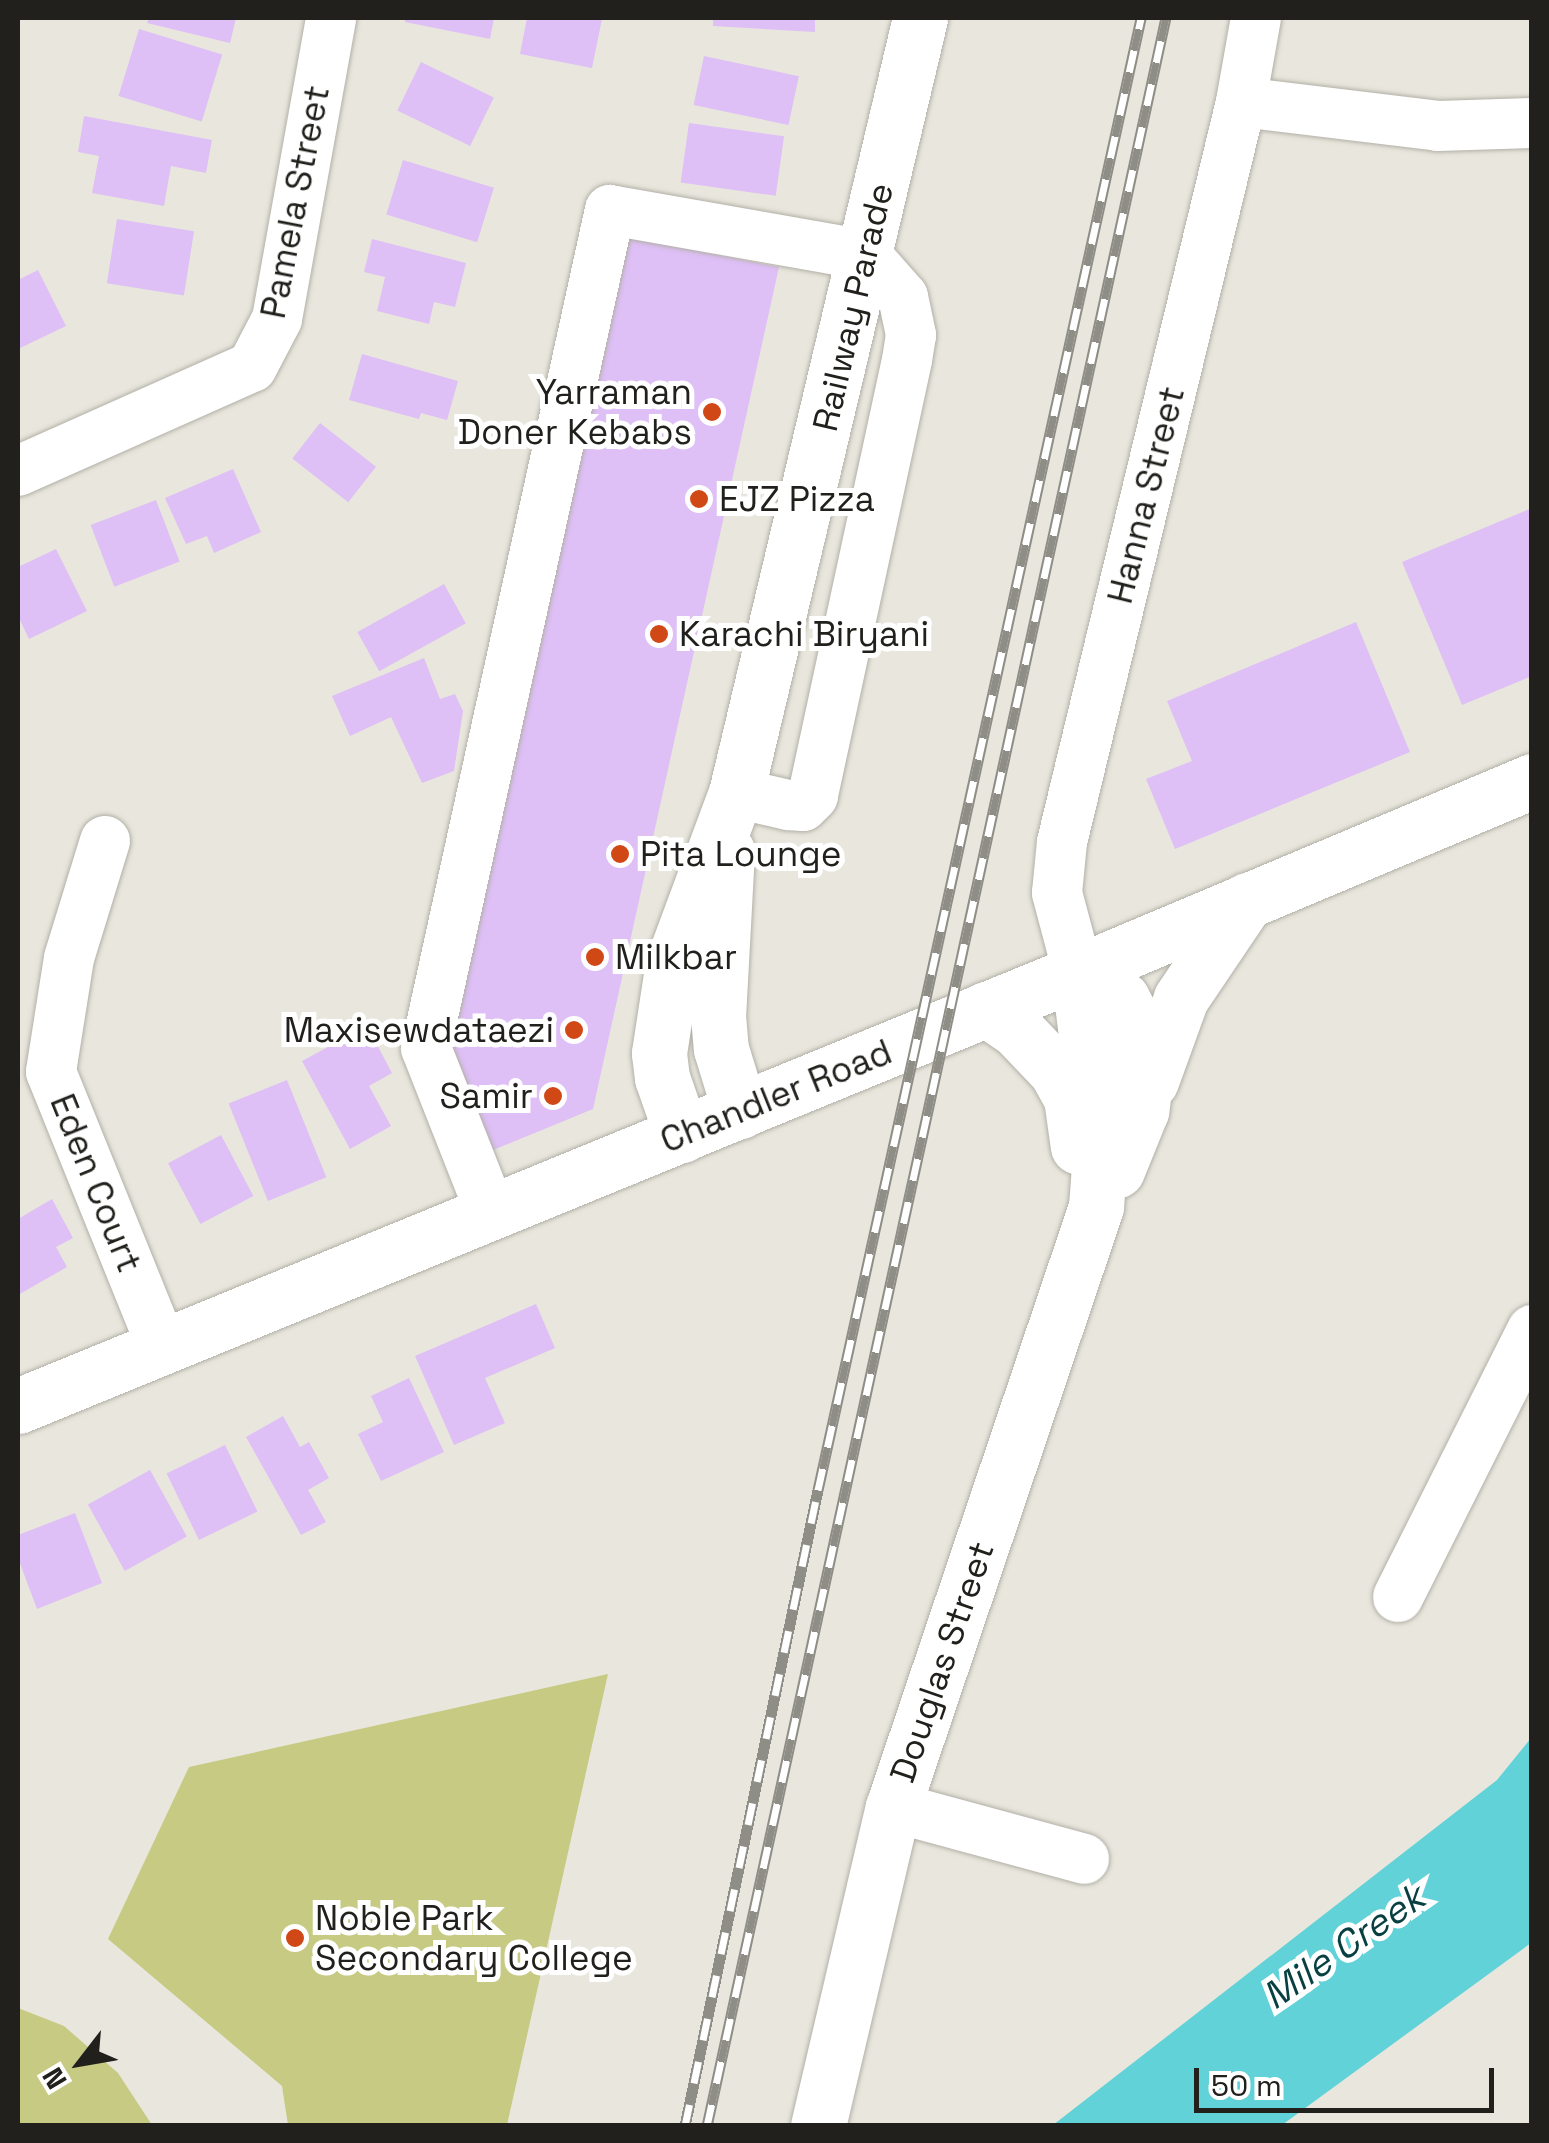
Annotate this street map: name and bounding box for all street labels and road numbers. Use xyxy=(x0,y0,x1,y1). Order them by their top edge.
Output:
street label: Pamela Street xyxy=(252,82,338,322)
street label: Railway Parade xyxy=(804,179,902,435)
street label: Hanna Street xyxy=(1099,382,1193,608)
street label: Chandler Road xyxy=(654,1031,898,1161)
street label: Eden Court xyxy=(41,1088,151,1278)
street label: Douglas Street xyxy=(881,1536,1003,1788)

